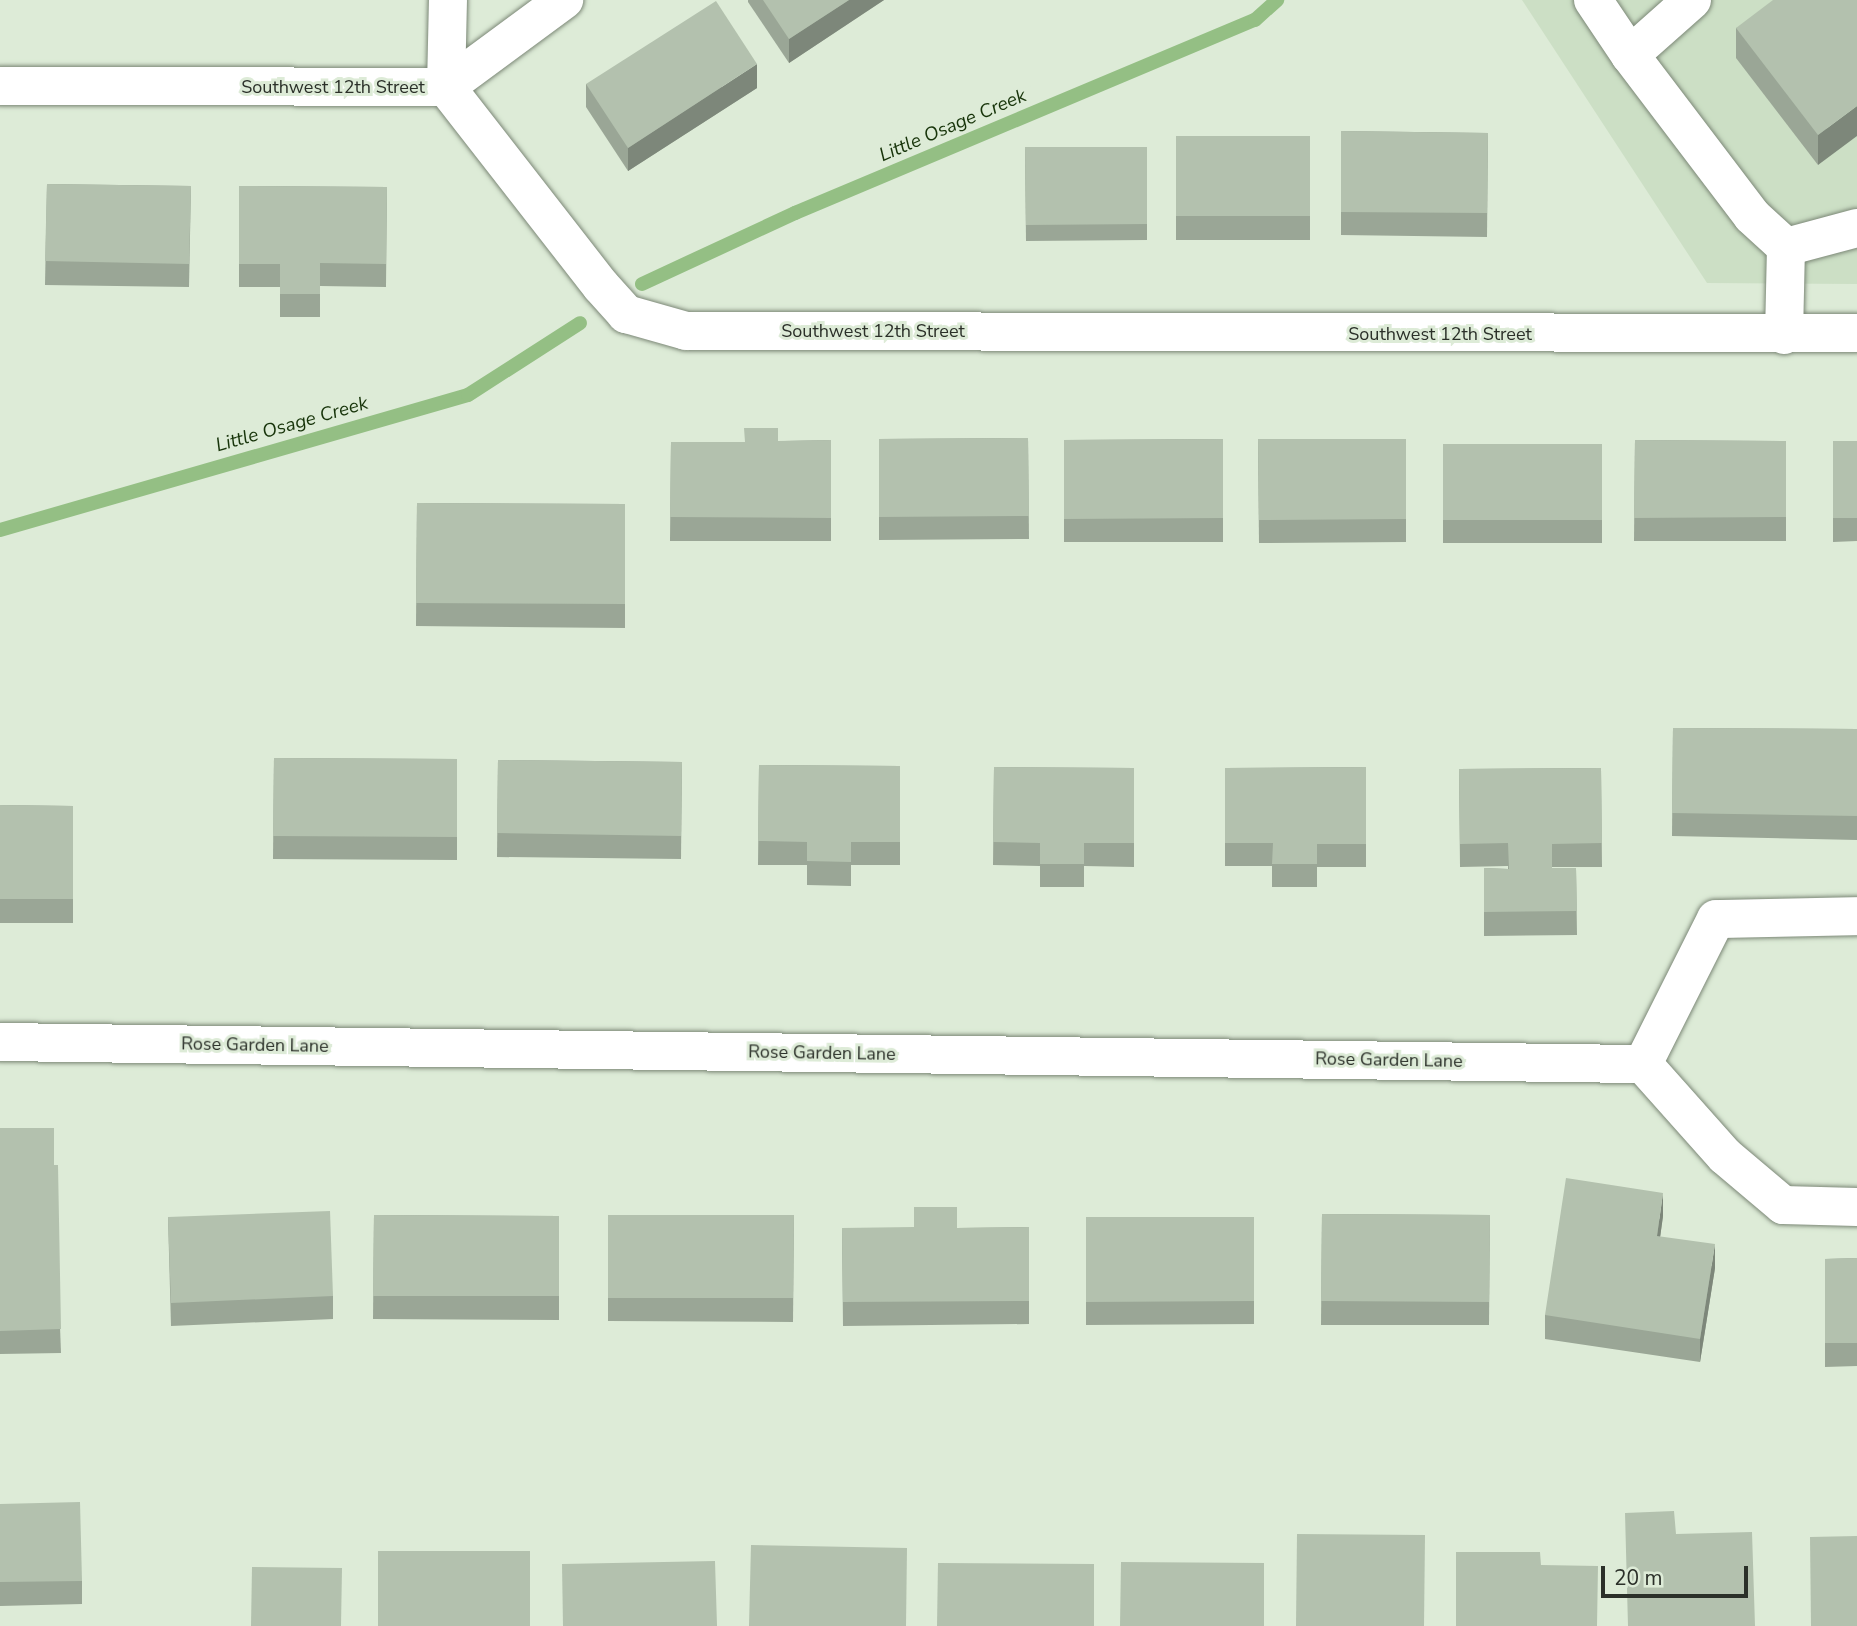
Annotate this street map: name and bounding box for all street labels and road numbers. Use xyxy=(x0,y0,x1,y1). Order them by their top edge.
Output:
street label: Southwest 12th Street xyxy=(241,76,425,98)
street label: Southwest 12th Street xyxy=(781,320,965,342)
street label: Southwest 12th Street xyxy=(1348,323,1532,345)
street label: Rose Garden Lane xyxy=(181,1033,329,1057)
street label: Rose Garden Lane xyxy=(748,1041,896,1065)
street label: Rose Garden Lane xyxy=(1315,1048,1463,1072)

